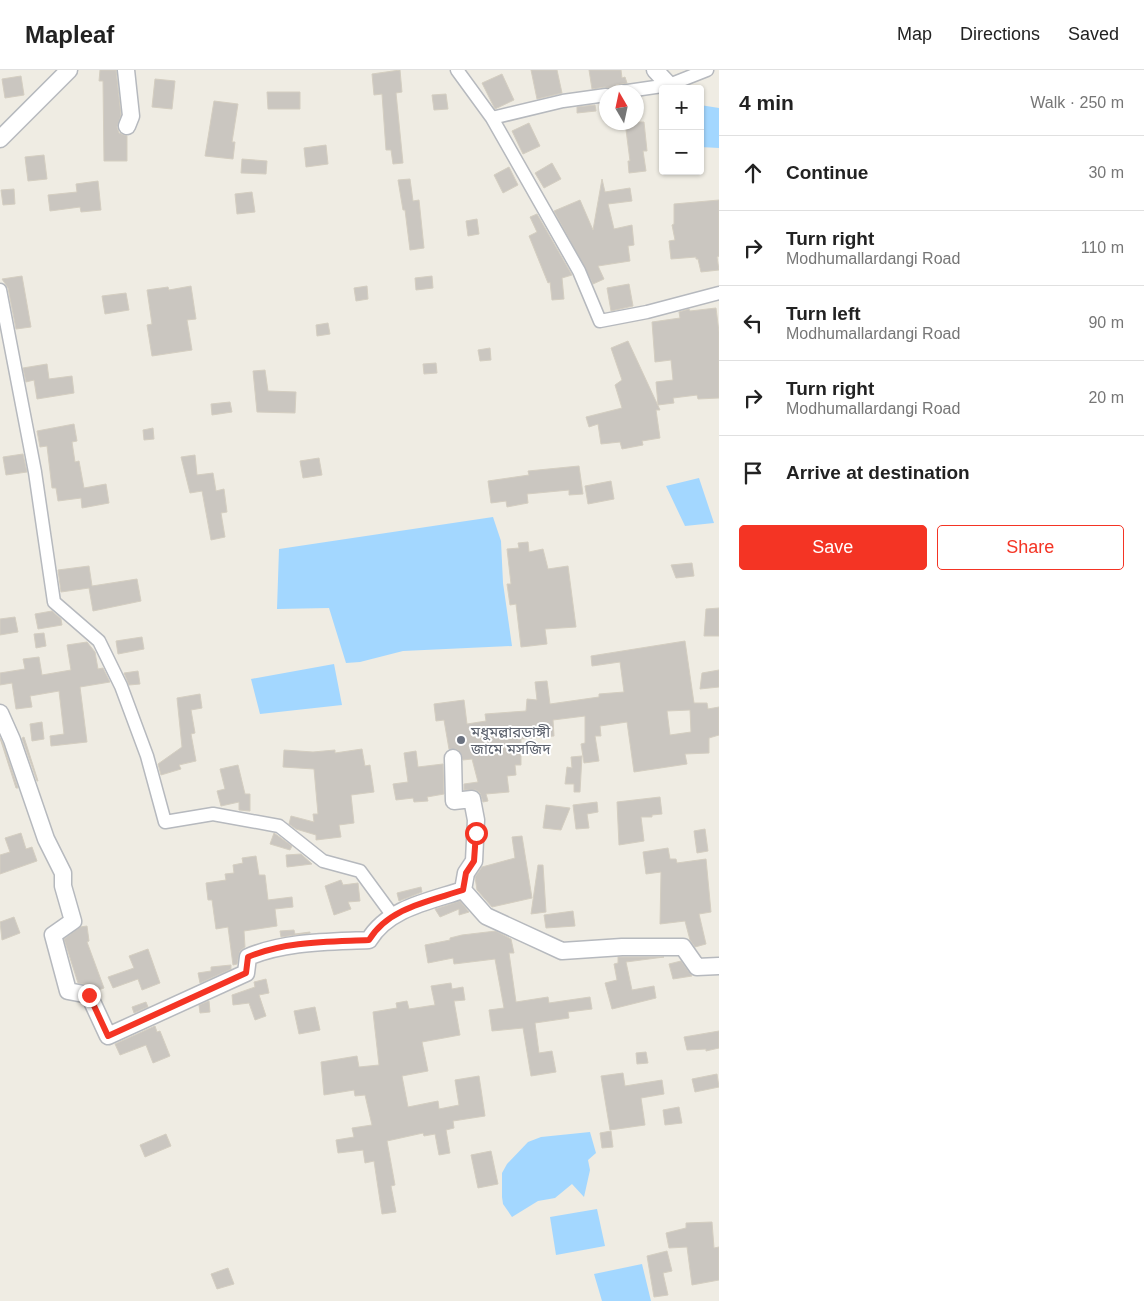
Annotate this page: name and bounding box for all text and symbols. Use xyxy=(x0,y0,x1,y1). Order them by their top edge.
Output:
text: Mapleaf xyxy=(25,21,114,48)
text: Map xyxy=(897,24,932,44)
text: Directions xyxy=(960,24,1040,44)
text: Saved xyxy=(1068,24,1119,44)
north arrow xyxy=(599,85,644,130)
map controls xyxy=(659,85,704,175)
button: + xyxy=(659,85,704,130)
text: 4 min xyxy=(739,91,794,114)
text: Walk · 250 m xyxy=(1030,94,1124,111)
button: − xyxy=(659,130,704,175)
icon: ahead xyxy=(739,159,767,187)
text: Continue xyxy=(786,162,868,183)
text: 30 m xyxy=(1088,164,1124,181)
text: Turn right xyxy=(786,228,874,249)
icon: right xyxy=(739,234,767,262)
text: 110 m xyxy=(1081,239,1124,256)
text: Modhumallardangi Road xyxy=(786,250,960,267)
text: Turn left xyxy=(786,303,861,324)
icon: left xyxy=(739,309,767,337)
text: 90 m xyxy=(1088,314,1124,331)
text: Modhumallardangi Road xyxy=(786,325,960,342)
text: Turn right xyxy=(786,378,874,399)
icon: right xyxy=(739,384,767,412)
text: 20 m xyxy=(1088,389,1124,406)
text: Modhumallardangi Road xyxy=(786,400,960,417)
icon: arrive xyxy=(739,459,767,487)
text: Arrive at destination xyxy=(786,462,970,483)
button: Save xyxy=(739,525,927,570)
button: Share xyxy=(937,525,1124,570)
place label: মধুমল্লারডাঙ্গী জামে মসজিদ xyxy=(470,723,551,757)
marker: মধুমল্লারডাঙ্গী জামে মসজিদ xyxy=(455,734,467,746)
route start xyxy=(465,822,488,845)
route end xyxy=(78,984,101,1007)

